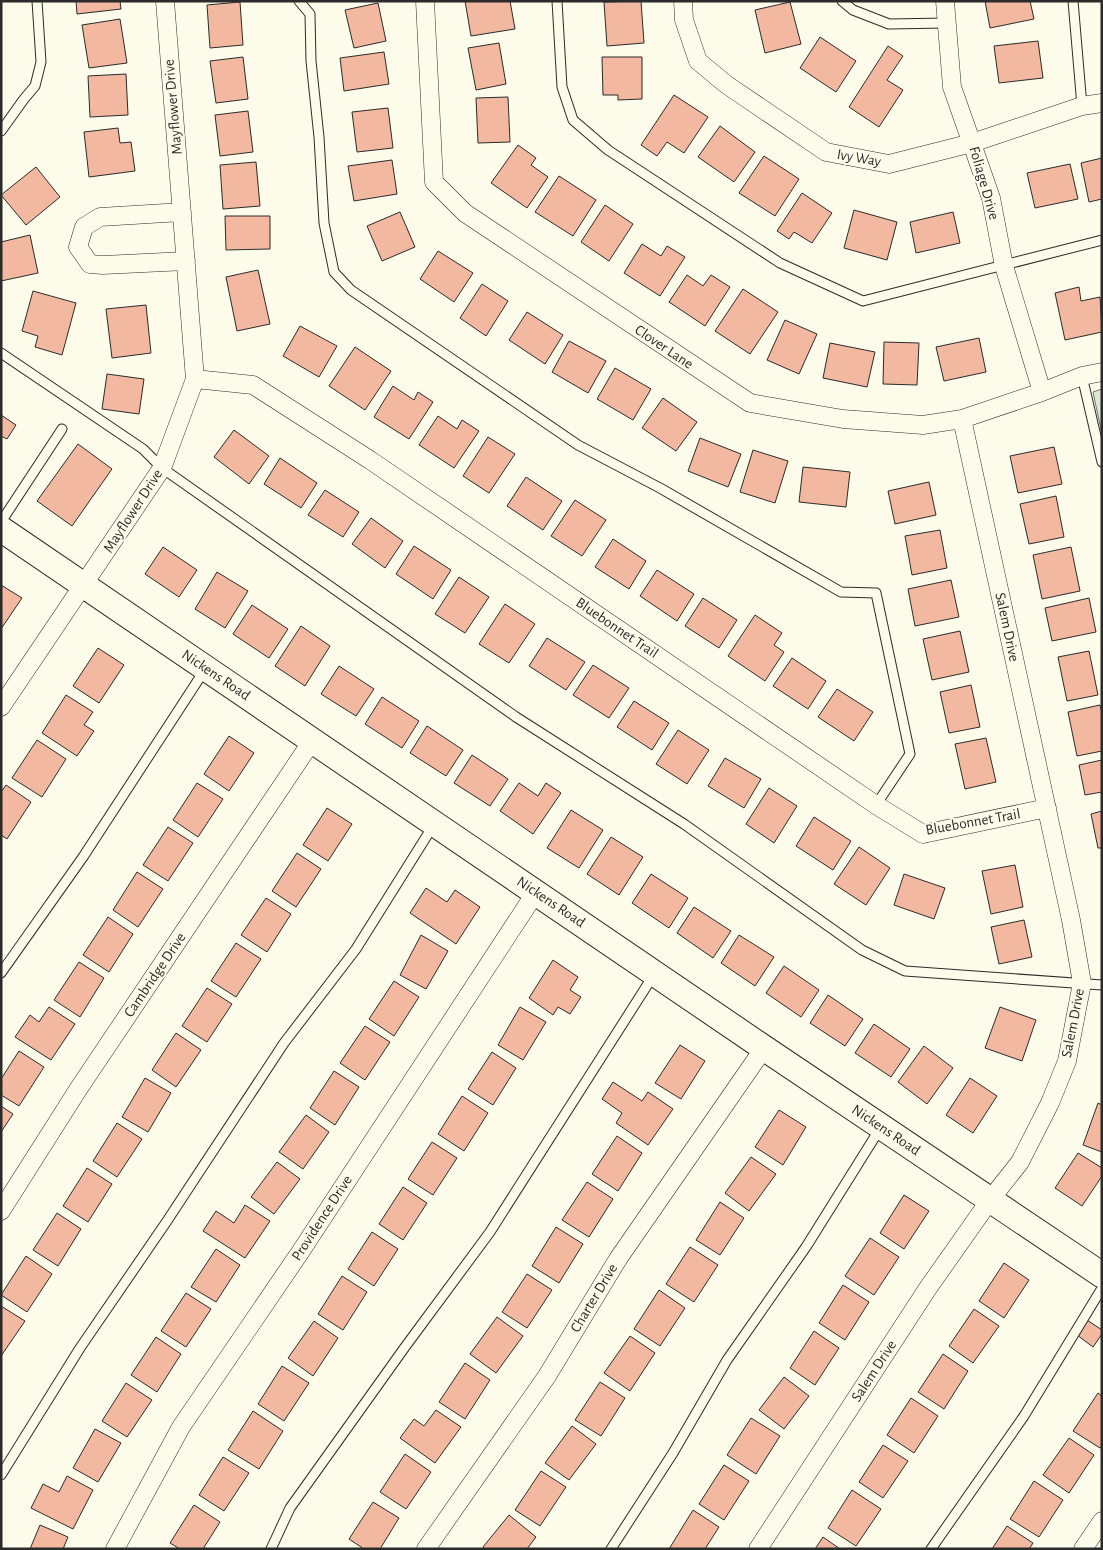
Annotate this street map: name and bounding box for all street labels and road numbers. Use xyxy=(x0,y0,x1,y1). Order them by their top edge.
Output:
street label: Mayflower Drive xyxy=(161,59,185,155)
street label: Foliage Drive xyxy=(966,145,1002,221)
street label: Ivy Way xyxy=(836,147,883,169)
street label: Clover Lane xyxy=(632,322,696,372)
street label: Mayflower Drive xyxy=(101,467,165,555)
street label: Salem Drive xyxy=(992,591,1022,663)
street label: Bluebonnet Trail xyxy=(573,595,661,661)
street label: Nickens Road xyxy=(179,647,253,703)
street label: Bluebonnet Trail xyxy=(924,806,1022,838)
street label: Nickens Road xyxy=(514,874,588,930)
street label: Cambridge Drive xyxy=(121,930,189,1020)
street label: Salem Drive xyxy=(1059,987,1087,1059)
street label: Nickens Road xyxy=(849,1102,923,1158)
street label: Providence Drive xyxy=(289,1173,355,1263)
street label: Charter Drive xyxy=(568,1261,620,1335)
street label: Salem Drive xyxy=(849,1337,899,1404)

